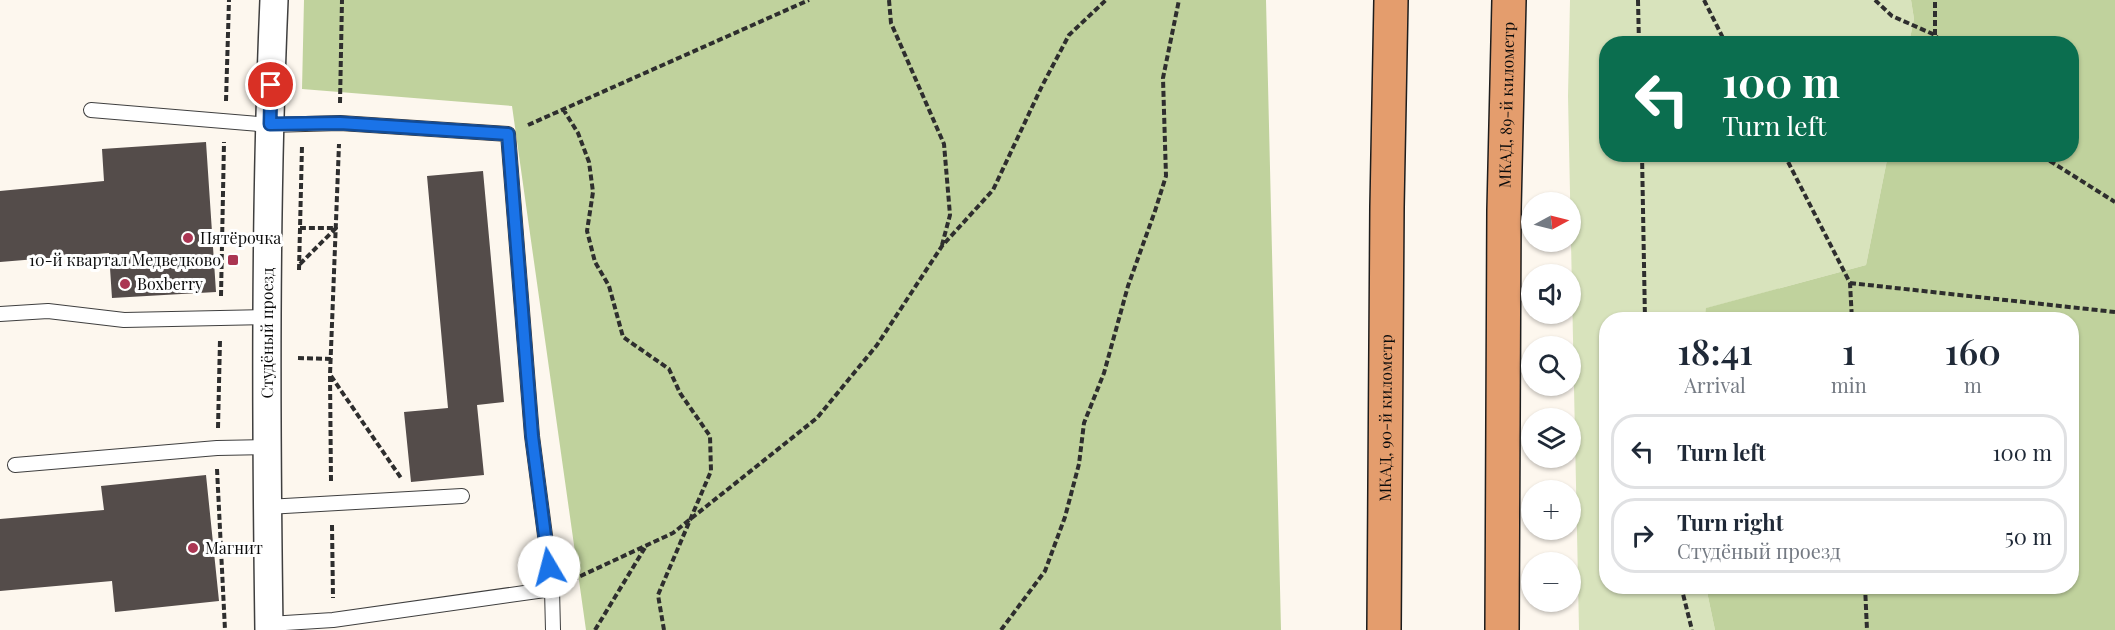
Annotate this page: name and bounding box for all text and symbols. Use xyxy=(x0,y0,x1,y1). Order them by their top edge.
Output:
street label: МКАД, 89-й километр xyxy=(1494,22,1518,188)
text: 100 m xyxy=(1722,53,1840,109)
pin xyxy=(245,59,296,110)
icon: left xyxy=(1623,60,1701,138)
icon: arrive xyxy=(254,68,287,101)
text: Turn left xyxy=(1722,107,1826,143)
north arrow xyxy=(1521,192,1581,252)
map controls xyxy=(1521,192,1581,612)
place label: Пятёрочка xyxy=(200,227,281,248)
marker: Пятёрочка xyxy=(181,231,195,245)
place label: 10-й квартал Медведково xyxy=(29,249,221,270)
marker: 10-й квартал Медведково xyxy=(226,253,240,267)
button: sound xyxy=(1521,264,1581,324)
street label: Студёный проезд xyxy=(256,267,277,399)
place label: Boxberry xyxy=(137,273,203,294)
marker: Boxberry xyxy=(118,277,132,291)
text: 18:41 xyxy=(1677,326,1753,374)
text: 1 xyxy=(1842,326,1856,374)
text: 160 xyxy=(1945,326,2001,374)
street label: МКАД, 90-й километр xyxy=(1374,334,1396,502)
button: search xyxy=(1521,336,1581,396)
text: Arrival xyxy=(1684,371,1746,398)
text: min xyxy=(1831,371,1867,398)
text: m xyxy=(1964,371,1982,398)
button: layers xyxy=(1521,408,1581,468)
icon: left xyxy=(1626,435,1659,468)
text: Turn left xyxy=(1677,437,1766,467)
text: 100 m xyxy=(1992,437,2052,467)
button: + xyxy=(1521,480,1581,540)
text: Turn right xyxy=(1677,507,1783,537)
icon: right xyxy=(1626,519,1659,552)
text: 50 m xyxy=(2005,521,2052,551)
position arrow xyxy=(517,535,581,599)
place label: Магнит xyxy=(205,537,263,558)
text: Студёный проезд xyxy=(1677,537,1841,564)
marker: Магнит xyxy=(186,541,200,555)
button: − xyxy=(1521,552,1581,612)

